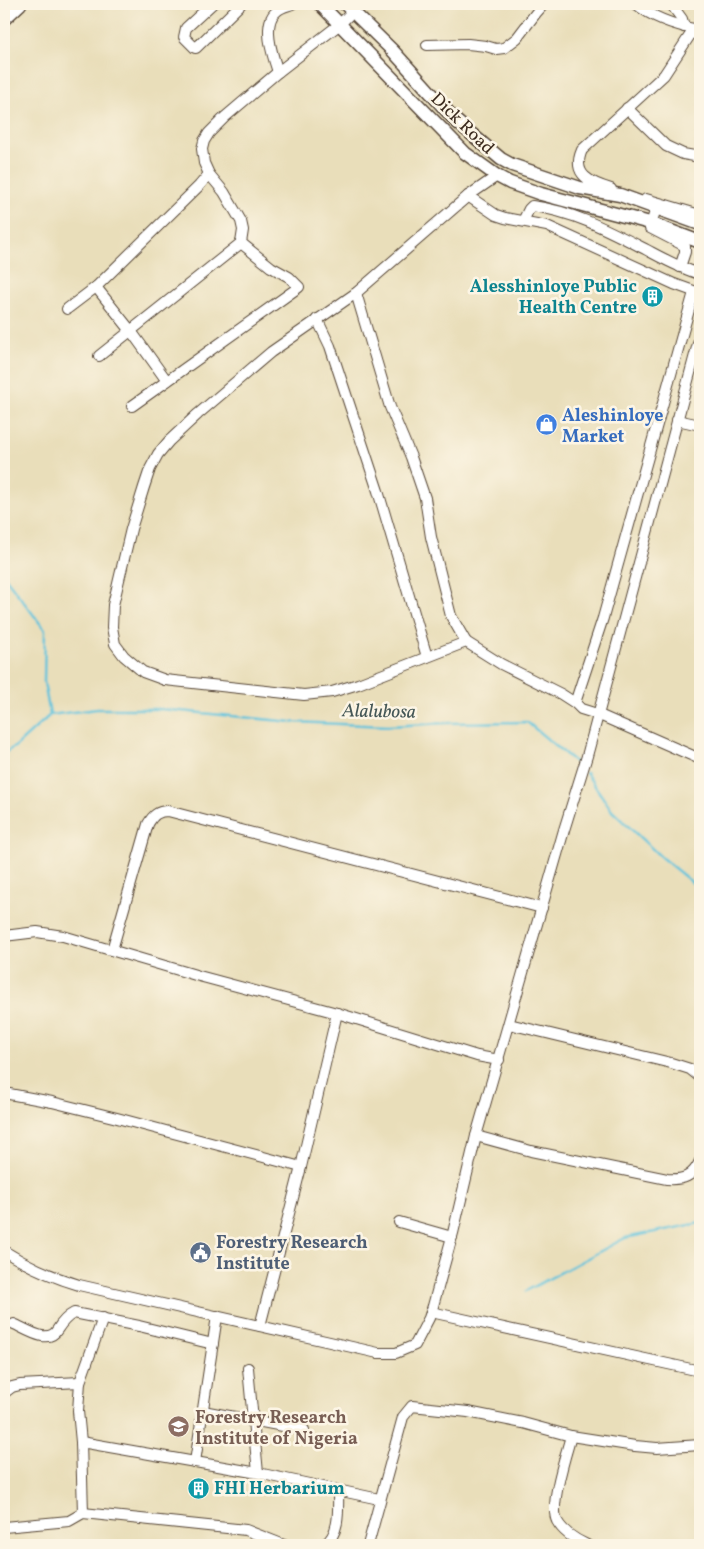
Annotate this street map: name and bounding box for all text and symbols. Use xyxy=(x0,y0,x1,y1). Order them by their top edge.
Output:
street label: Dick Road xyxy=(424,87,499,161)
place label: Alesshinloye Public Health Centre xyxy=(470,275,637,321)
building icon: Alesshinloye Public Health Centre xyxy=(641,284,665,308)
place label: Aleshinloye Market xyxy=(562,404,664,450)
shop icon: Aleshinloye Market xyxy=(534,413,558,437)
water label: Alalubosa xyxy=(341,698,416,726)
place label: Forestry Research Institute xyxy=(216,1231,368,1277)
public building icon: Forestry Research Institute xyxy=(188,1240,212,1264)
place label: Forestry Research Institute of Nigeria xyxy=(195,1406,358,1452)
school or university icon: Forestry Research Institute of Nigeria xyxy=(167,1415,191,1439)
building icon: FHI Herbarium xyxy=(186,1476,210,1500)
place label: FHI Herbarium xyxy=(214,1477,345,1502)

